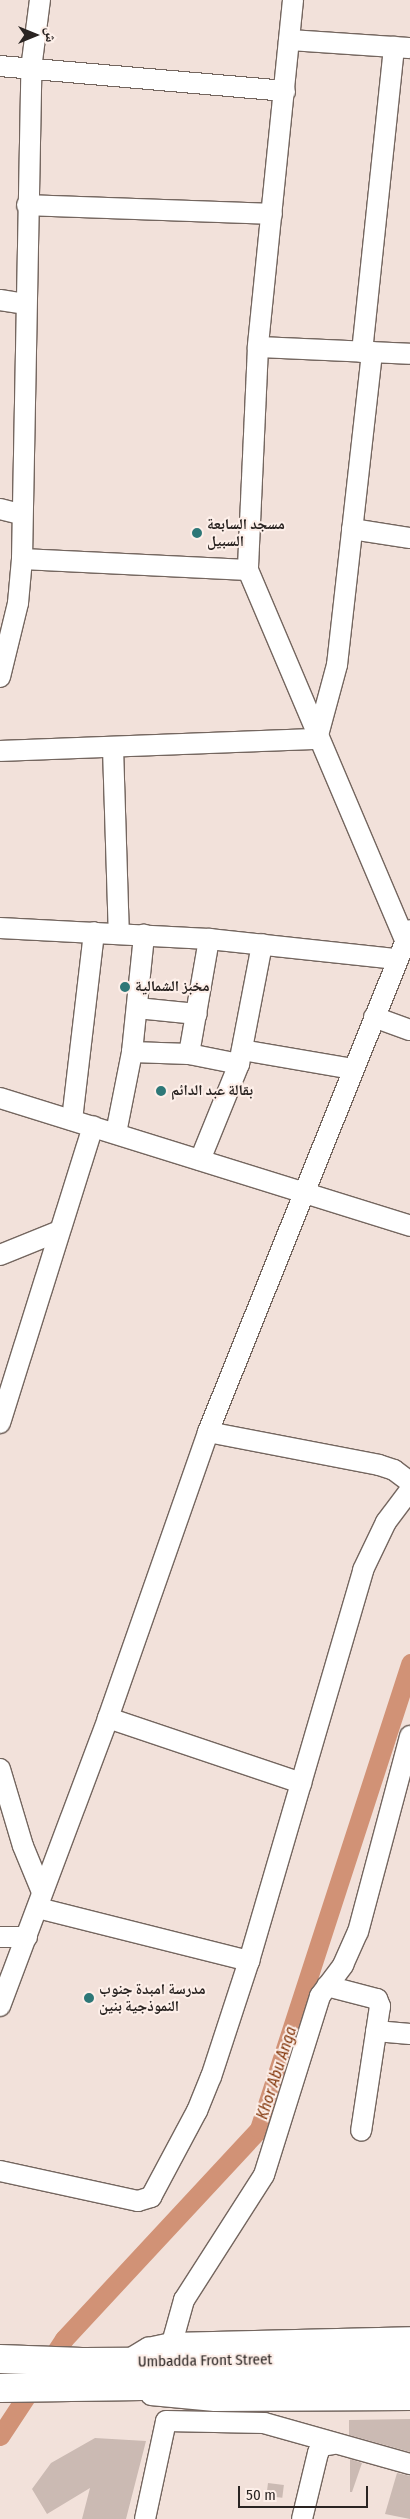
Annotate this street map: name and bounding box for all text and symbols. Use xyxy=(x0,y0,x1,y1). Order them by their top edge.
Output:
north arrow xyxy=(10,10,60,60)
text: ش xyxy=(42,28,59,42)
place label: مسجد السابعة السبيل xyxy=(207,515,285,550)
marker: مسجد السابعة السبيل xyxy=(191,527,203,539)
place label: مخبز الشمالية xyxy=(135,978,210,996)
marker: مخبز الشمالية xyxy=(119,981,131,993)
place label: بقالة عبد الدائم xyxy=(171,1082,253,1100)
marker: بقالة عبد الدائم xyxy=(155,1085,167,1097)
place label: مدرسة امبدة جنوب النموذجية بنين xyxy=(99,1980,206,2015)
marker: مدرسة امبدة جنوب النموذجية بنين xyxy=(83,1992,95,2004)
water label: Khor Abu Anga xyxy=(253,2024,301,2122)
street label: Umbadda Front Street xyxy=(138,2351,272,2371)
scale bar xyxy=(240,2476,370,2508)
text: 50 m xyxy=(246,2486,276,2504)

